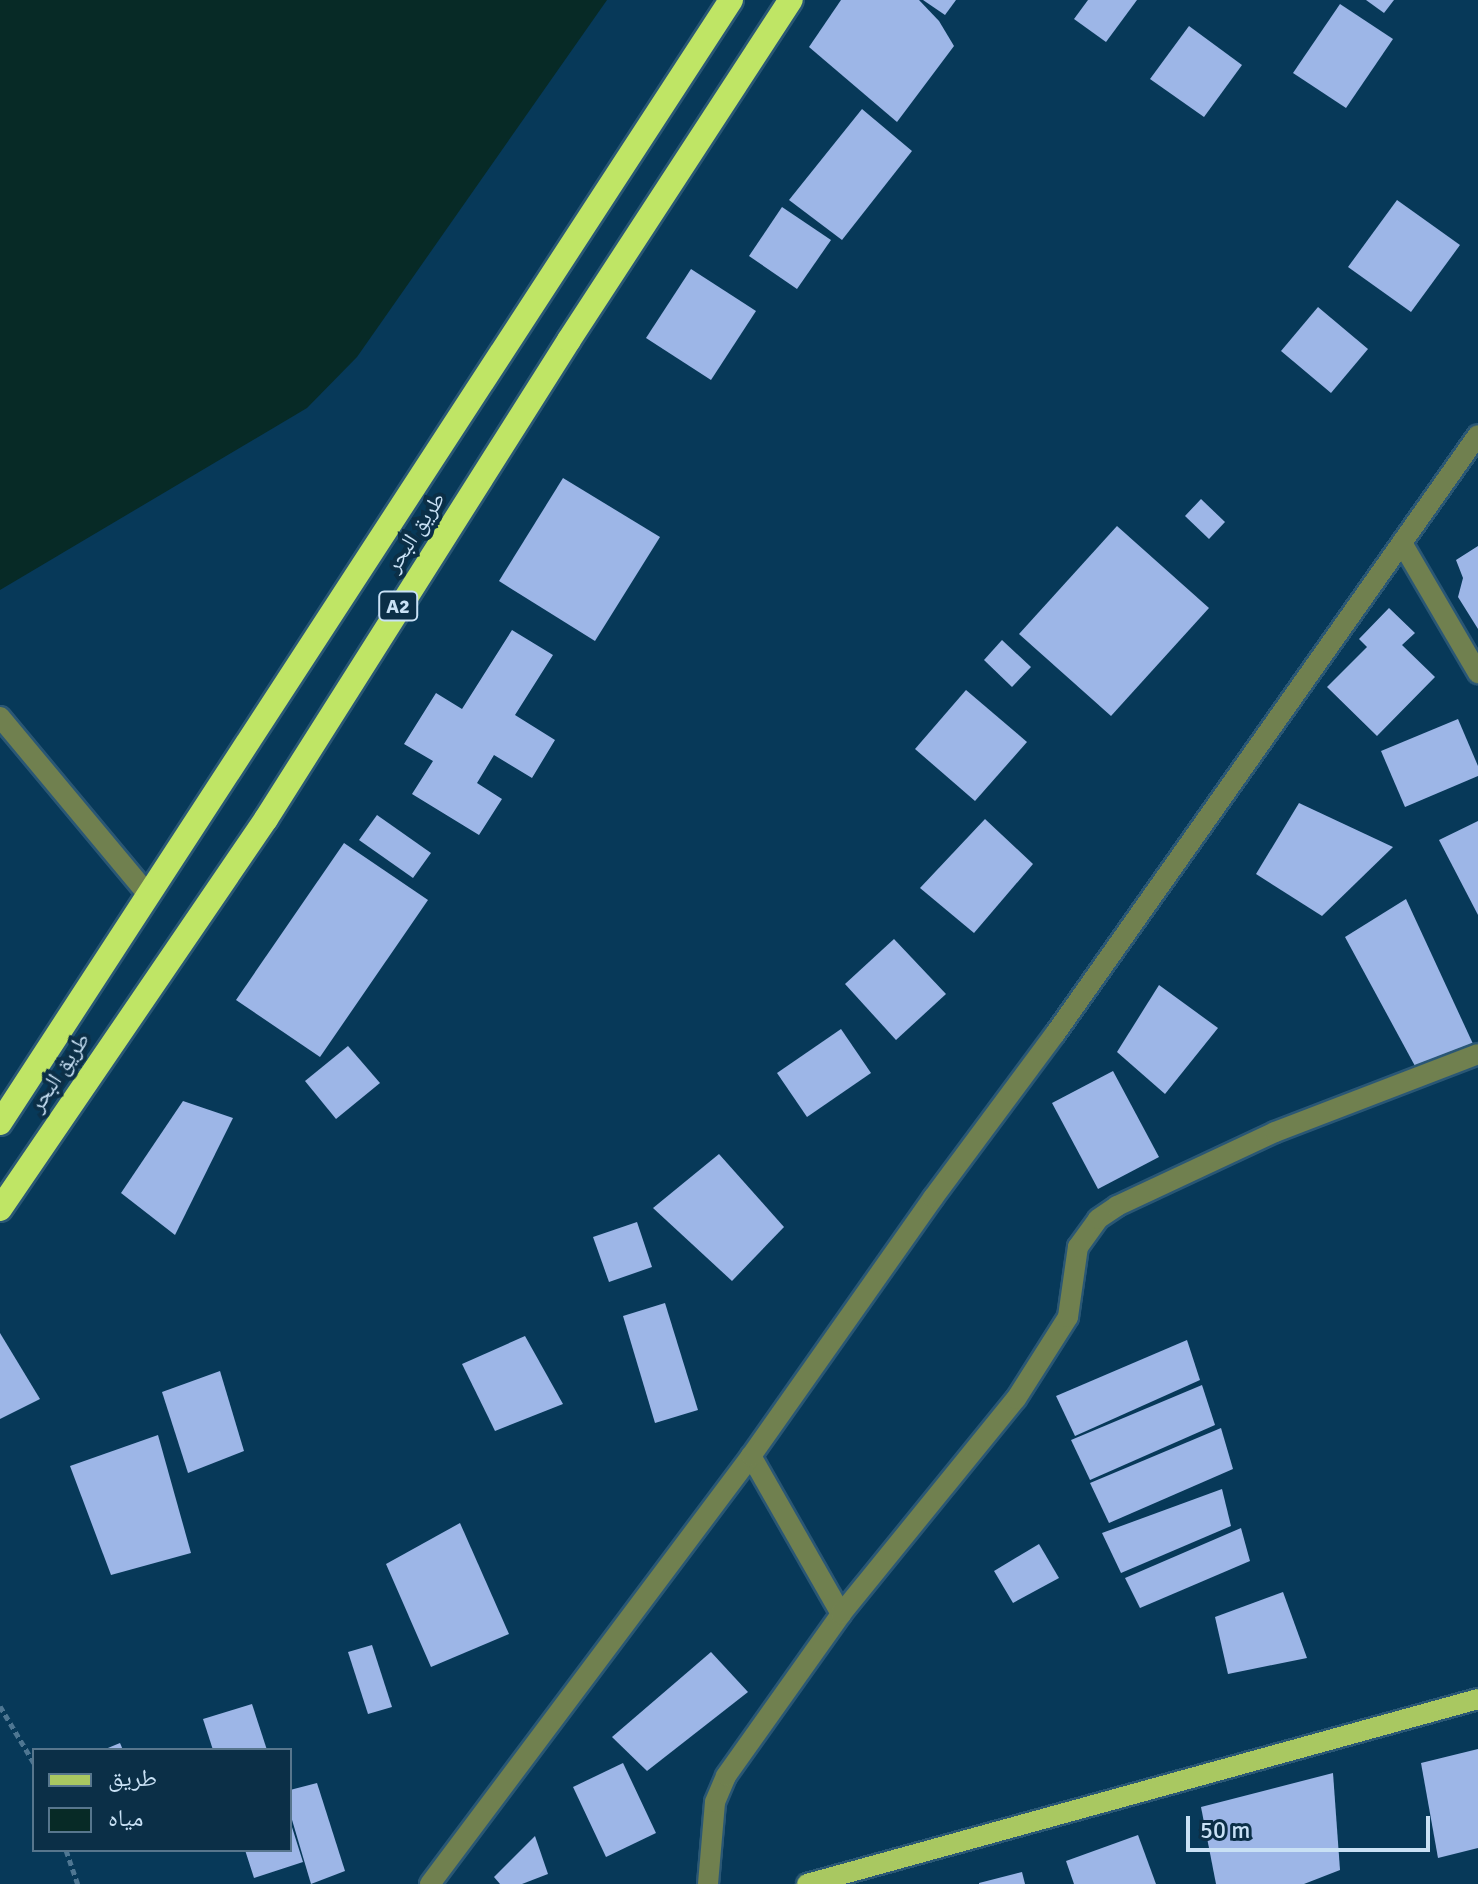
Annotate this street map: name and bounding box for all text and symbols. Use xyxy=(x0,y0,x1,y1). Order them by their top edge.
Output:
street label: طريق البحر xyxy=(379,487,451,577)
road number: A2 xyxy=(378,590,418,622)
street label: طريق البحر xyxy=(23,1027,95,1117)
legend xyxy=(32,1748,292,1852)
text: طريق xyxy=(108,1763,157,1793)
scale bar xyxy=(1190,1800,1434,1850)
text: مياه xyxy=(108,1803,143,1833)
text: 50 m xyxy=(1200,1815,1250,1845)

